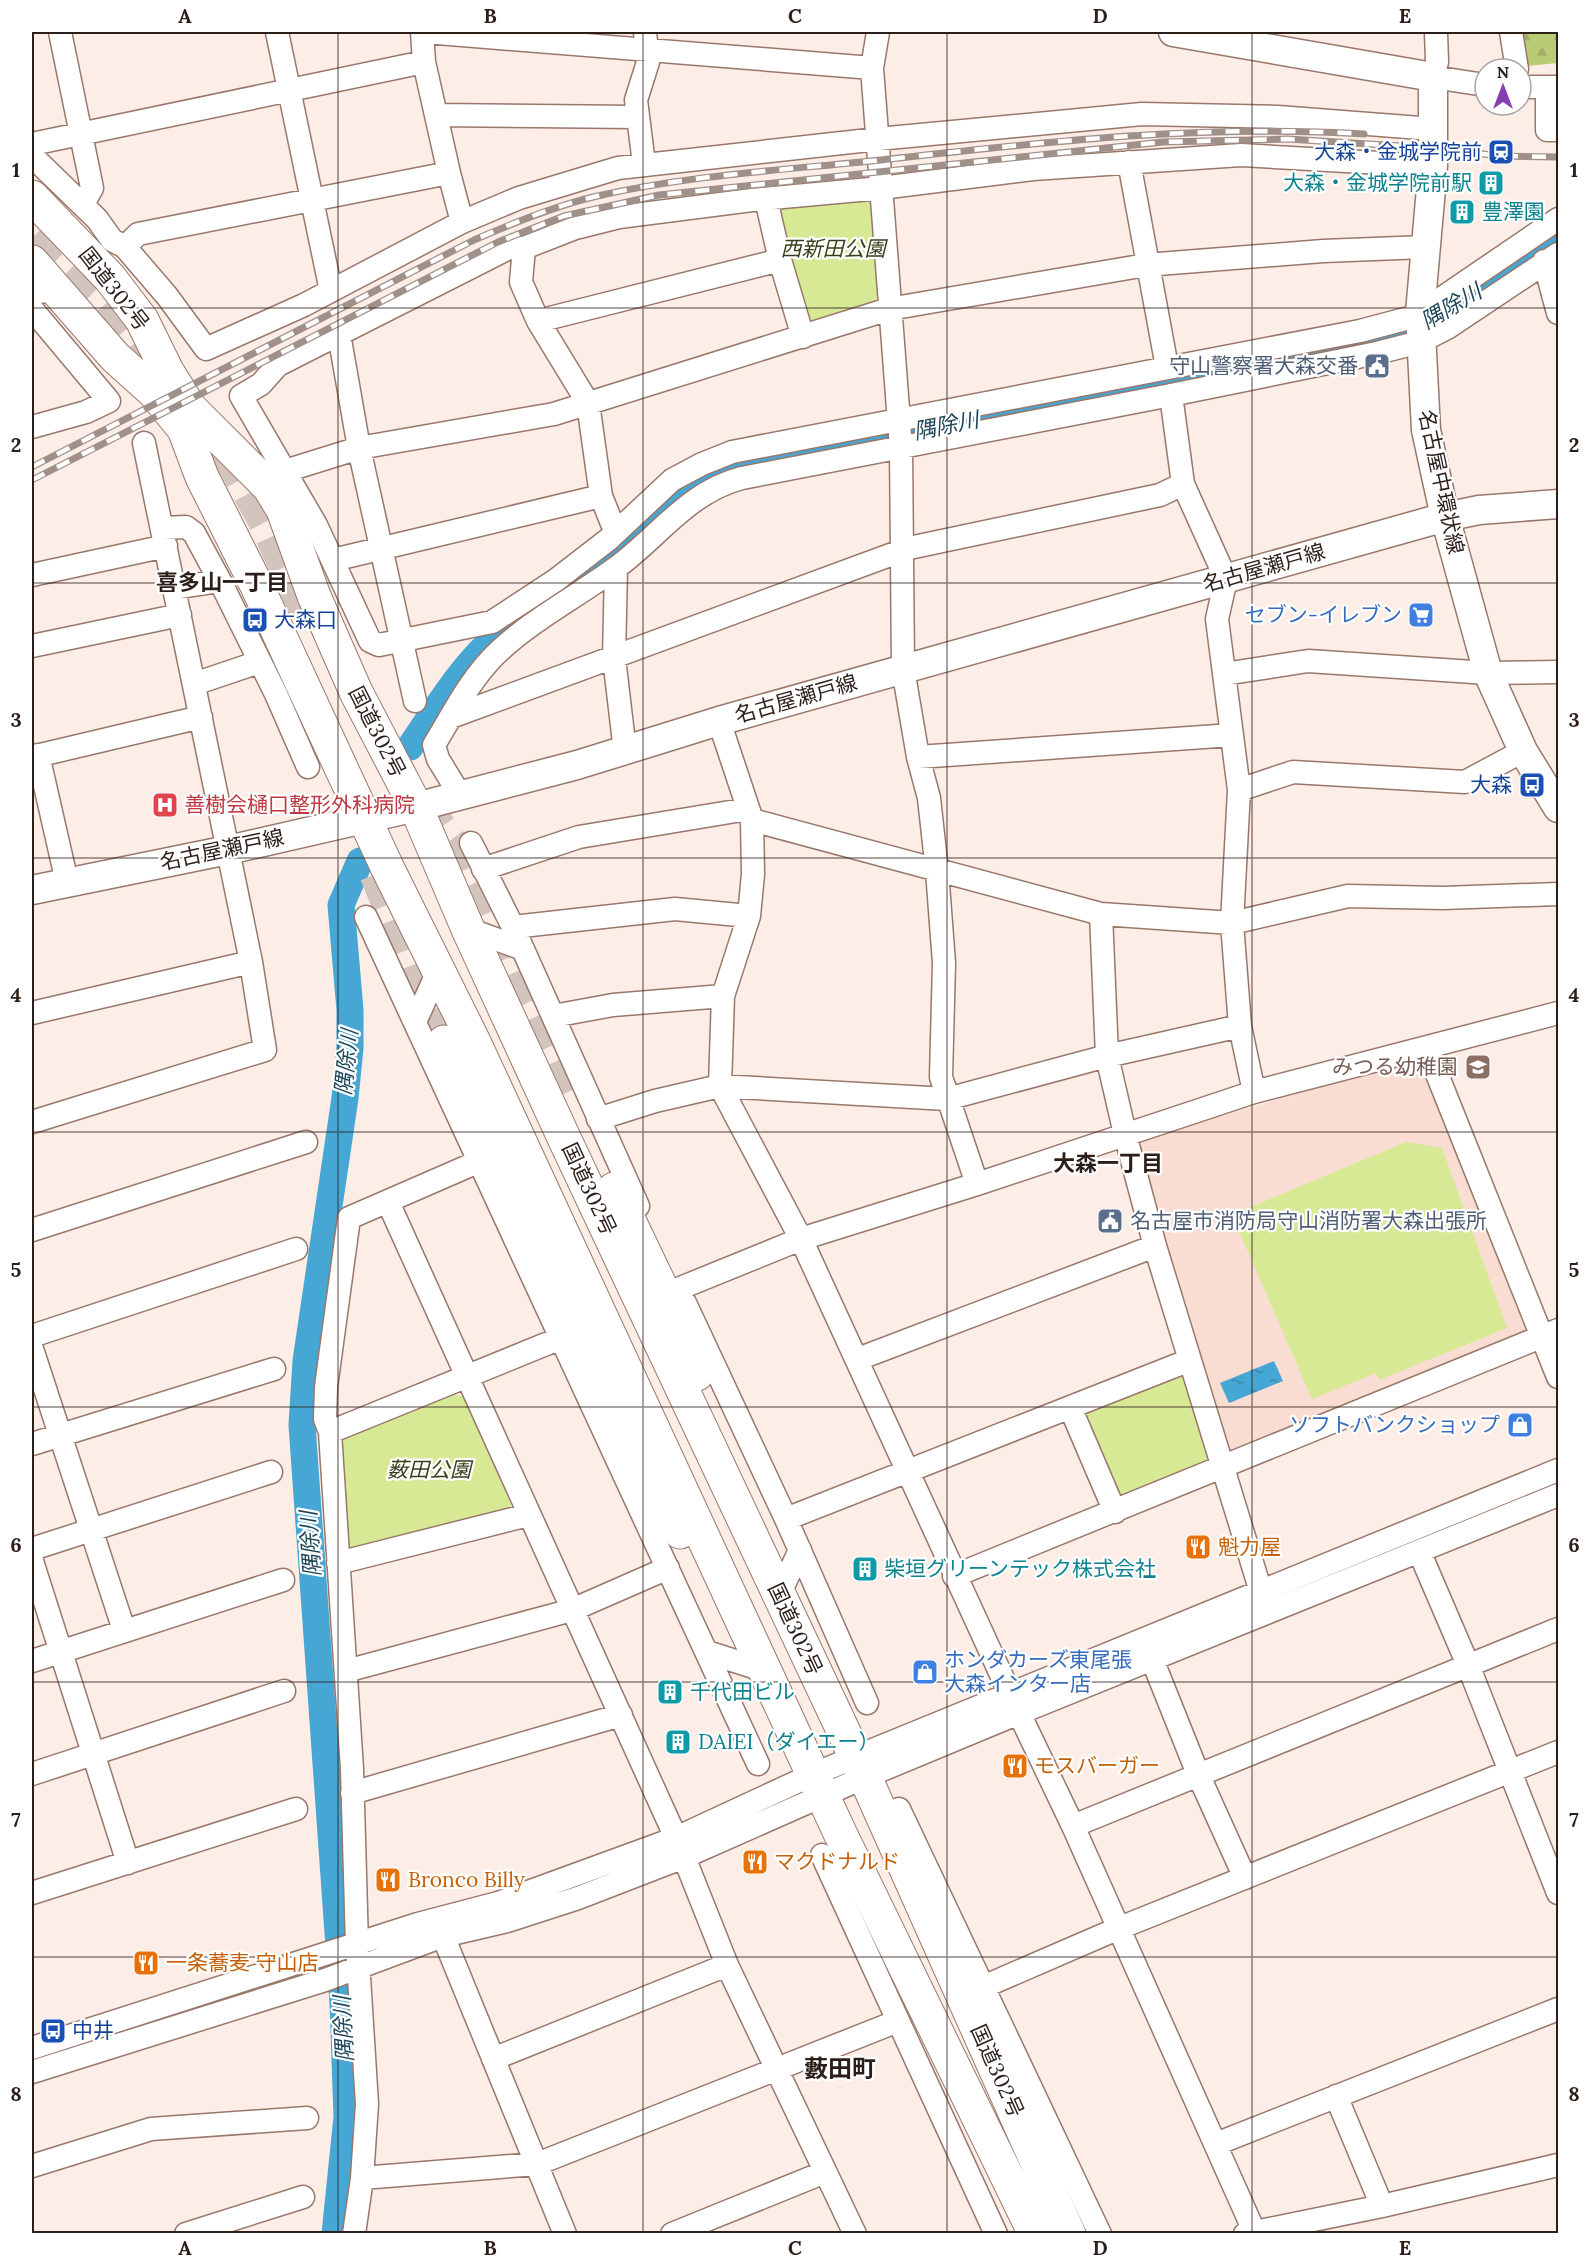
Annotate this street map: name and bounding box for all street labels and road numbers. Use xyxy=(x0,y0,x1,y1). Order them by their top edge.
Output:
street label: 国道302号 xyxy=(73,241,155,336)
street label: 名古屋中環状線 xyxy=(1413,407,1470,557)
street label: 名古屋瀬戸線 xyxy=(1200,537,1328,598)
street label: 名古屋瀬戸線 xyxy=(732,668,860,729)
street label: 国道302号 xyxy=(343,682,412,782)
street label: 名古屋瀬戸線 xyxy=(157,823,286,876)
street label: 国道302号 xyxy=(556,1138,623,1239)
street label: 国道302号 xyxy=(762,1578,829,1679)
street label: 国道302号 xyxy=(965,2020,1030,2121)

